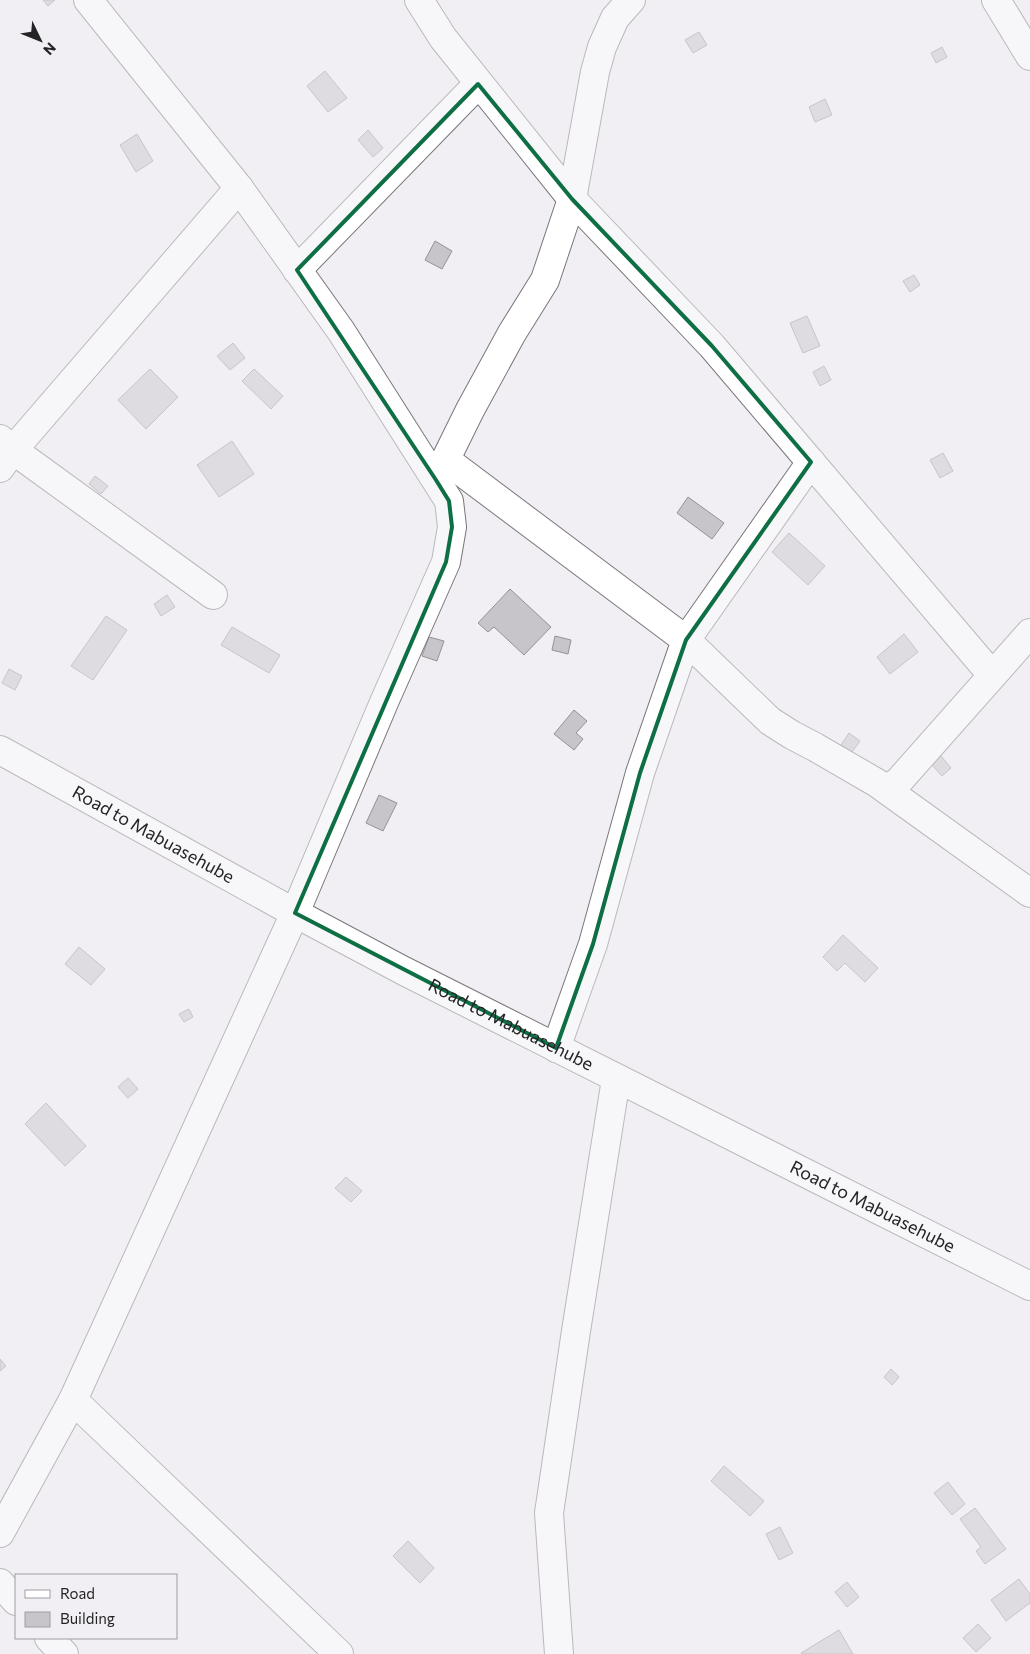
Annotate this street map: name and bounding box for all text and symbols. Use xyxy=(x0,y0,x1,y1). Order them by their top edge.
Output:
north arrow xyxy=(15,15,65,65)
text: N xyxy=(40,40,60,59)
street label: Road to Mabuasehube xyxy=(69,780,239,887)
street label: Road to Mabuasehube xyxy=(425,973,597,1075)
street label: Road to Mabuasehube xyxy=(787,1155,959,1257)
legend xyxy=(15,1574,178,1639)
text: Road xyxy=(60,1584,95,1602)
text: Building xyxy=(60,1609,115,1627)

